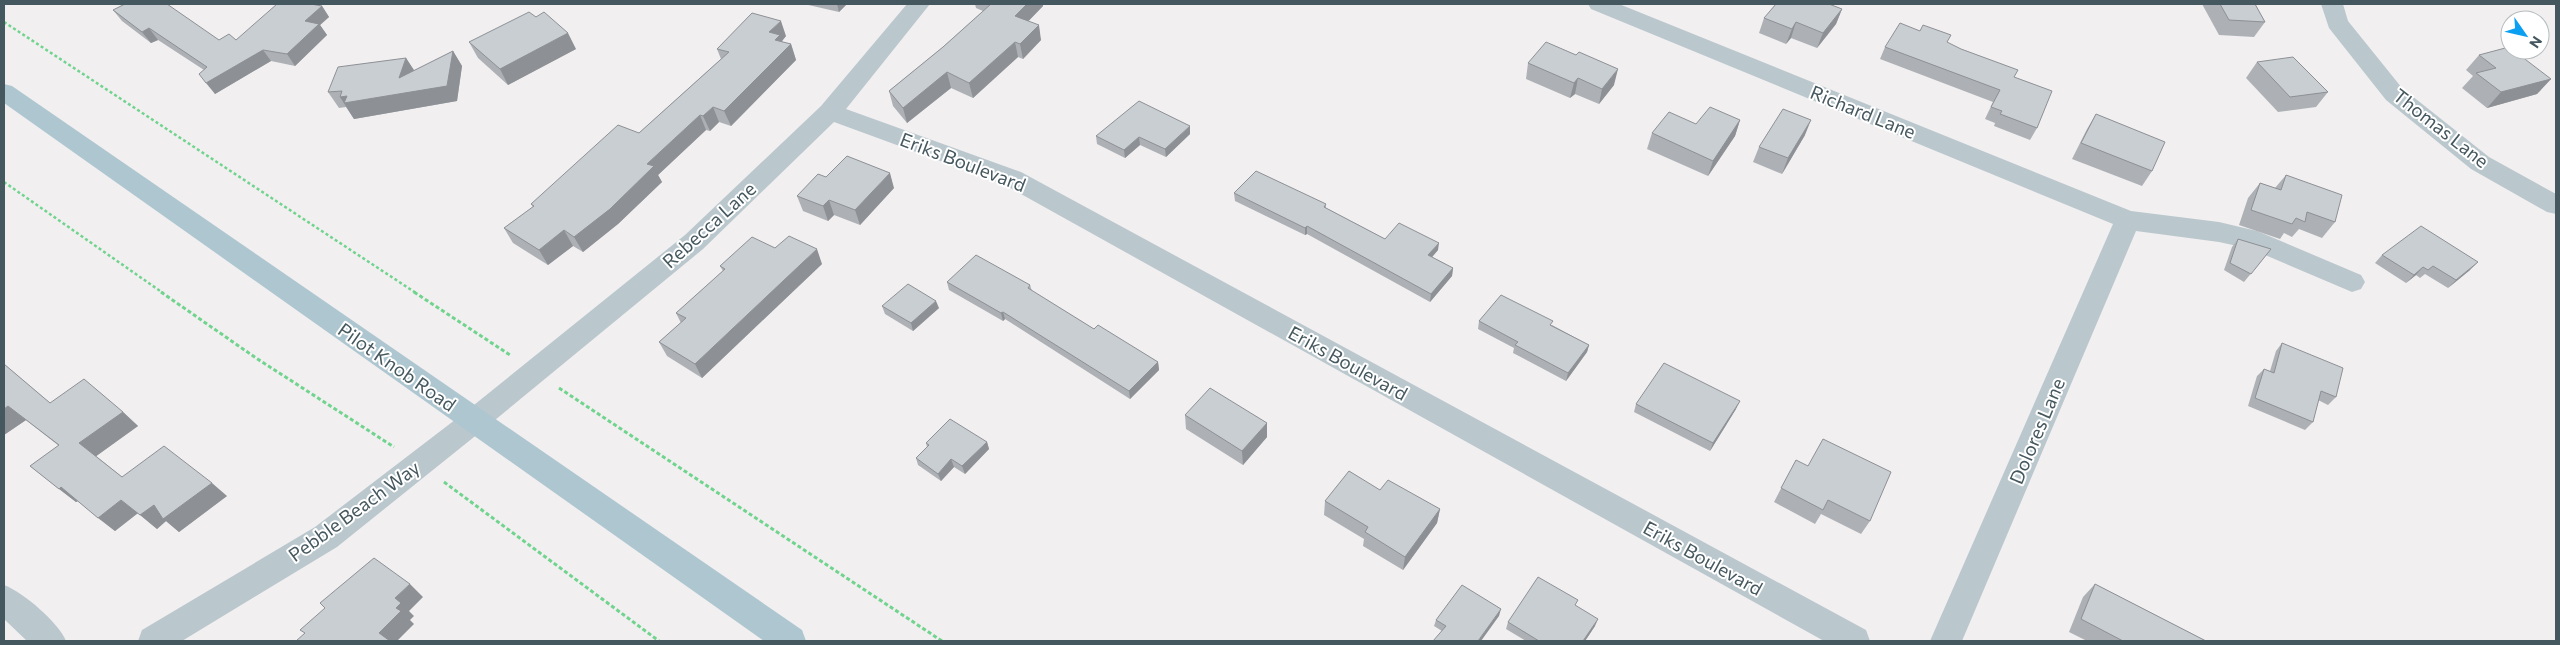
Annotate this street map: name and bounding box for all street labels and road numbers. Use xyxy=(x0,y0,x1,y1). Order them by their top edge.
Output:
street label: Richard Lane xyxy=(1807,80,1919,143)
street label: Thomas Lane xyxy=(2389,83,2494,172)
street label: Eriks Boulevard xyxy=(897,127,1029,196)
street label: Rebecca Lane xyxy=(657,177,760,272)
street label: Pilot Knob Road xyxy=(334,317,461,416)
street label: Eriks Boulevard xyxy=(1285,320,1412,405)
street label: Dolores Lane xyxy=(2004,374,2069,487)
street label: Pebble Beach Way xyxy=(284,455,424,566)
street label: Eriks Boulevard xyxy=(1640,515,1767,600)

